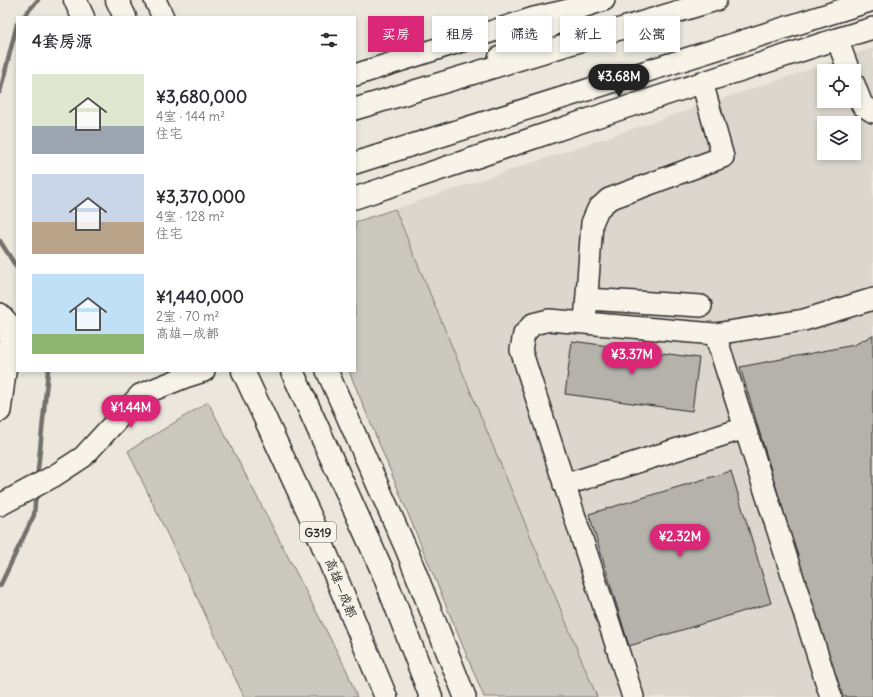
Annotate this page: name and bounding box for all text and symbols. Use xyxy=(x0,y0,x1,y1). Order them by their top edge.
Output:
chip: 买房 xyxy=(368,16,424,52)
chip: 租房 xyxy=(432,16,488,52)
chip: 筛选 xyxy=(496,16,552,52)
chip: 新上 xyxy=(560,16,616,52)
chip: 公寓 xyxy=(624,16,680,52)
icon: filters xyxy=(318,29,340,51)
text: 4套房源 xyxy=(32,30,93,52)
pin: ¥3.68M xyxy=(586,64,652,98)
map controls xyxy=(817,64,861,160)
button: locate xyxy=(817,64,861,108)
text: ¥3.68M xyxy=(597,68,641,85)
text: ¥3,680,000 xyxy=(156,86,247,108)
icon: home xyxy=(64,90,112,138)
text: 4室 · 144 m² xyxy=(156,108,225,125)
button: layers xyxy=(817,116,861,160)
text: 住宅 xyxy=(156,125,182,142)
text: ¥3,370,000 xyxy=(156,186,245,208)
icon: home xyxy=(64,190,112,238)
text: 4室 · 128 m² xyxy=(156,208,225,225)
text: 住宅 xyxy=(156,225,182,242)
text: ¥1,440,000 xyxy=(156,286,244,308)
icon: home xyxy=(64,290,112,338)
text: 2室 · 70 m² xyxy=(156,308,219,325)
text: 高雄—成都 xyxy=(156,325,219,342)
pin: ¥3.37M xyxy=(599,342,665,376)
text: ¥3.37M xyxy=(611,346,653,363)
pin: ¥1.44M xyxy=(98,395,164,429)
text: ¥1.44M xyxy=(111,399,151,416)
road number: G319 xyxy=(300,522,336,542)
pin: ¥2.32M xyxy=(647,524,713,558)
text: ¥2.32M xyxy=(659,528,701,545)
street label: 高雄—成都 xyxy=(321,556,361,620)

